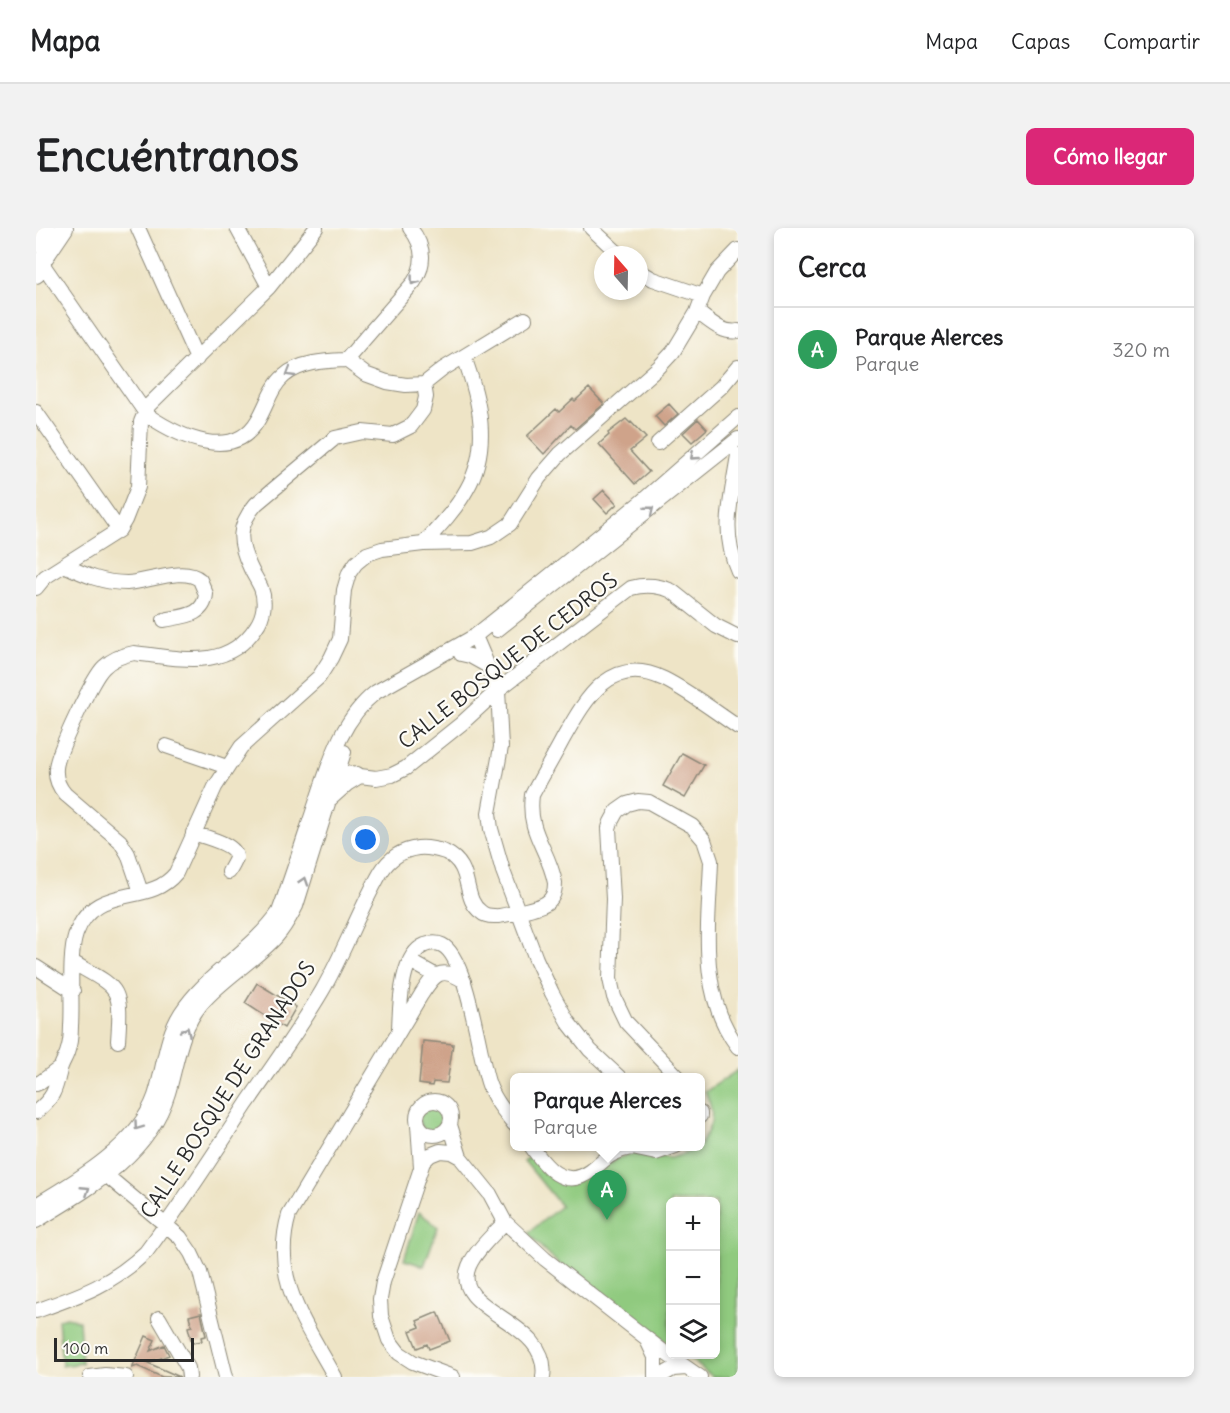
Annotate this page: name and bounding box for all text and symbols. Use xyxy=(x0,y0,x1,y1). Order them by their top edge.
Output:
text: Mapa xyxy=(30,23,100,59)
text: Mapa xyxy=(925,28,978,55)
text: Capas xyxy=(1011,28,1070,55)
text: Compartir xyxy=(1103,28,1200,55)
button: Cómo llegar xyxy=(1026,128,1194,185)
text: Encuéntranos xyxy=(36,130,299,182)
north arrow xyxy=(594,246,648,300)
text: Cerca xyxy=(798,251,867,284)
one-way arrow xyxy=(411,274,422,285)
text: Parque Alerces xyxy=(855,323,1003,351)
text: A xyxy=(811,337,824,362)
text: 320 m xyxy=(1112,337,1170,362)
text: Parque xyxy=(855,351,919,376)
one-way arrow xyxy=(286,365,296,377)
one-way arrow xyxy=(690,449,701,460)
one-way arrow xyxy=(643,507,654,518)
street label: CALLE BOSQUE DE CEDROS xyxy=(393,567,623,755)
your location xyxy=(351,825,380,854)
one-way arrow xyxy=(297,876,309,887)
street label: CALLE BOSQUE DE GRANADOS xyxy=(134,956,321,1224)
one-way arrow xyxy=(179,1026,191,1037)
popup xyxy=(510,1073,705,1151)
text: Parque Alerces xyxy=(533,1086,682,1114)
text: Parque xyxy=(533,1114,598,1139)
one-way arrow xyxy=(134,1120,145,1131)
pin: A xyxy=(588,1170,626,1220)
one-way arrow xyxy=(79,1186,90,1197)
map controls xyxy=(666,1197,720,1359)
button: + xyxy=(666,1197,720,1251)
button: − xyxy=(666,1251,720,1305)
button: layers xyxy=(666,1305,720,1359)
scale bar xyxy=(54,1335,194,1362)
text: 100 m xyxy=(63,1338,108,1358)

